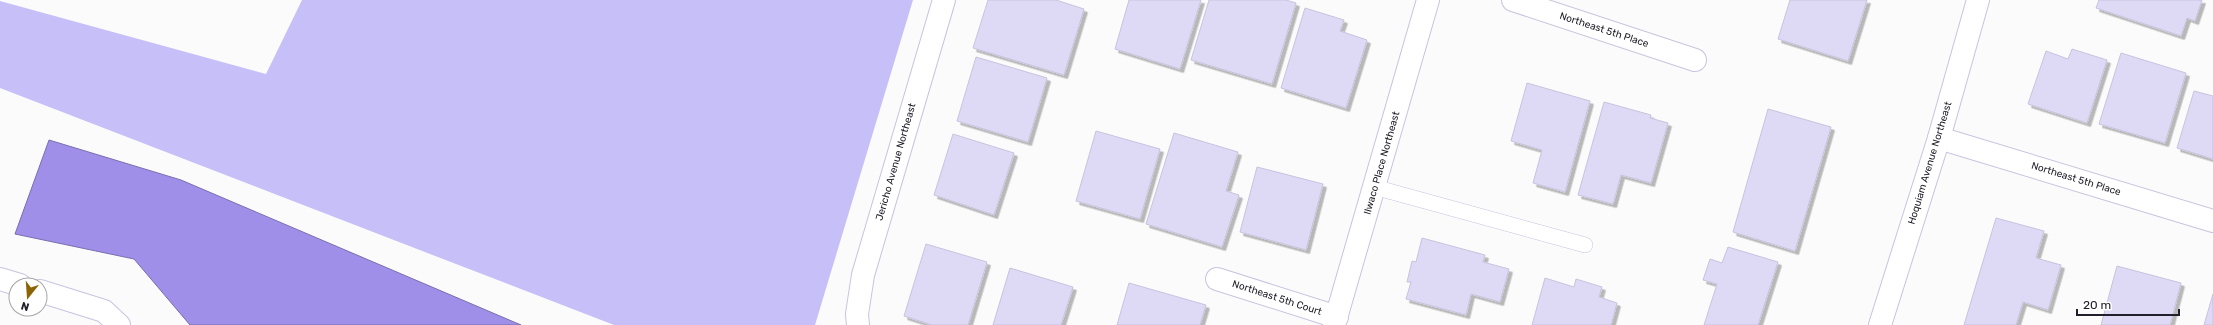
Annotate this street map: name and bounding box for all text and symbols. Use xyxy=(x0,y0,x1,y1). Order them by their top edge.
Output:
street label: Northeast 5th Place xyxy=(1558,10,1650,50)
street label: Hoquiam Avenue Northeast xyxy=(1906,100,1954,226)
street label: Jericho Avenue Northeast xyxy=(873,102,919,222)
street label: Ilwaco Place Northeast xyxy=(1362,110,1403,216)
street label: Northeast 5th Place xyxy=(2030,160,2123,198)
north arrow xyxy=(8,277,48,317)
street label: Northeast 5th Court xyxy=(1231,278,1323,318)
scale bar xyxy=(2077,291,2179,317)
text: 20 m xyxy=(2083,298,2111,312)
text: N xyxy=(19,299,31,313)

